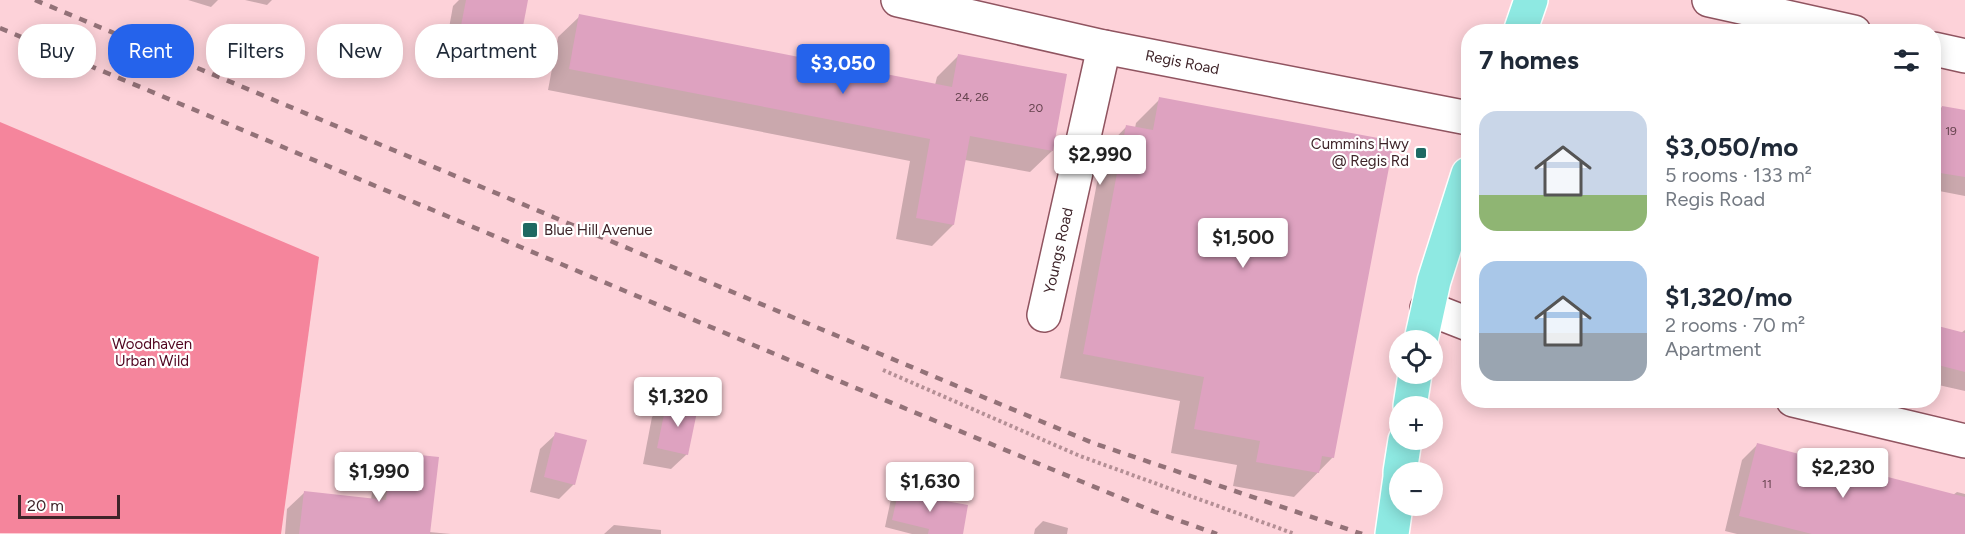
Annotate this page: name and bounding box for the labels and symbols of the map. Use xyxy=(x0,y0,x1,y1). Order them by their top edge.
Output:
pin: $3,050 xyxy=(794,44,892,95)
street label: Regis Road xyxy=(1144,46,1221,78)
house number: 24, 26 xyxy=(955,90,989,104)
house number: 20 xyxy=(1029,101,1044,115)
house number: 19 xyxy=(1945,124,1957,138)
pin: $2,990 xyxy=(1051,135,1149,186)
place label: Cummins Hwy @ Regis Rd xyxy=(1311,135,1409,170)
marker: Cummins Hwy @ Regis Rd xyxy=(1414,146,1428,160)
street label: Youngs Road xyxy=(1040,206,1077,295)
pin: $1,500 xyxy=(1194,218,1292,269)
marker: Blue Hill Avenue xyxy=(521,221,539,239)
place label: Blue Hill Avenue xyxy=(544,221,653,239)
park label: Woodhaven Urban Wild xyxy=(112,335,192,370)
pin: $1,320 xyxy=(629,377,727,428)
pin: $2,230 xyxy=(1794,448,1892,499)
pin: $1,990 xyxy=(330,452,428,503)
pin: $1,630 xyxy=(881,462,979,513)
house number: 11 xyxy=(1762,477,1772,491)
scale bar xyxy=(18,492,120,520)

